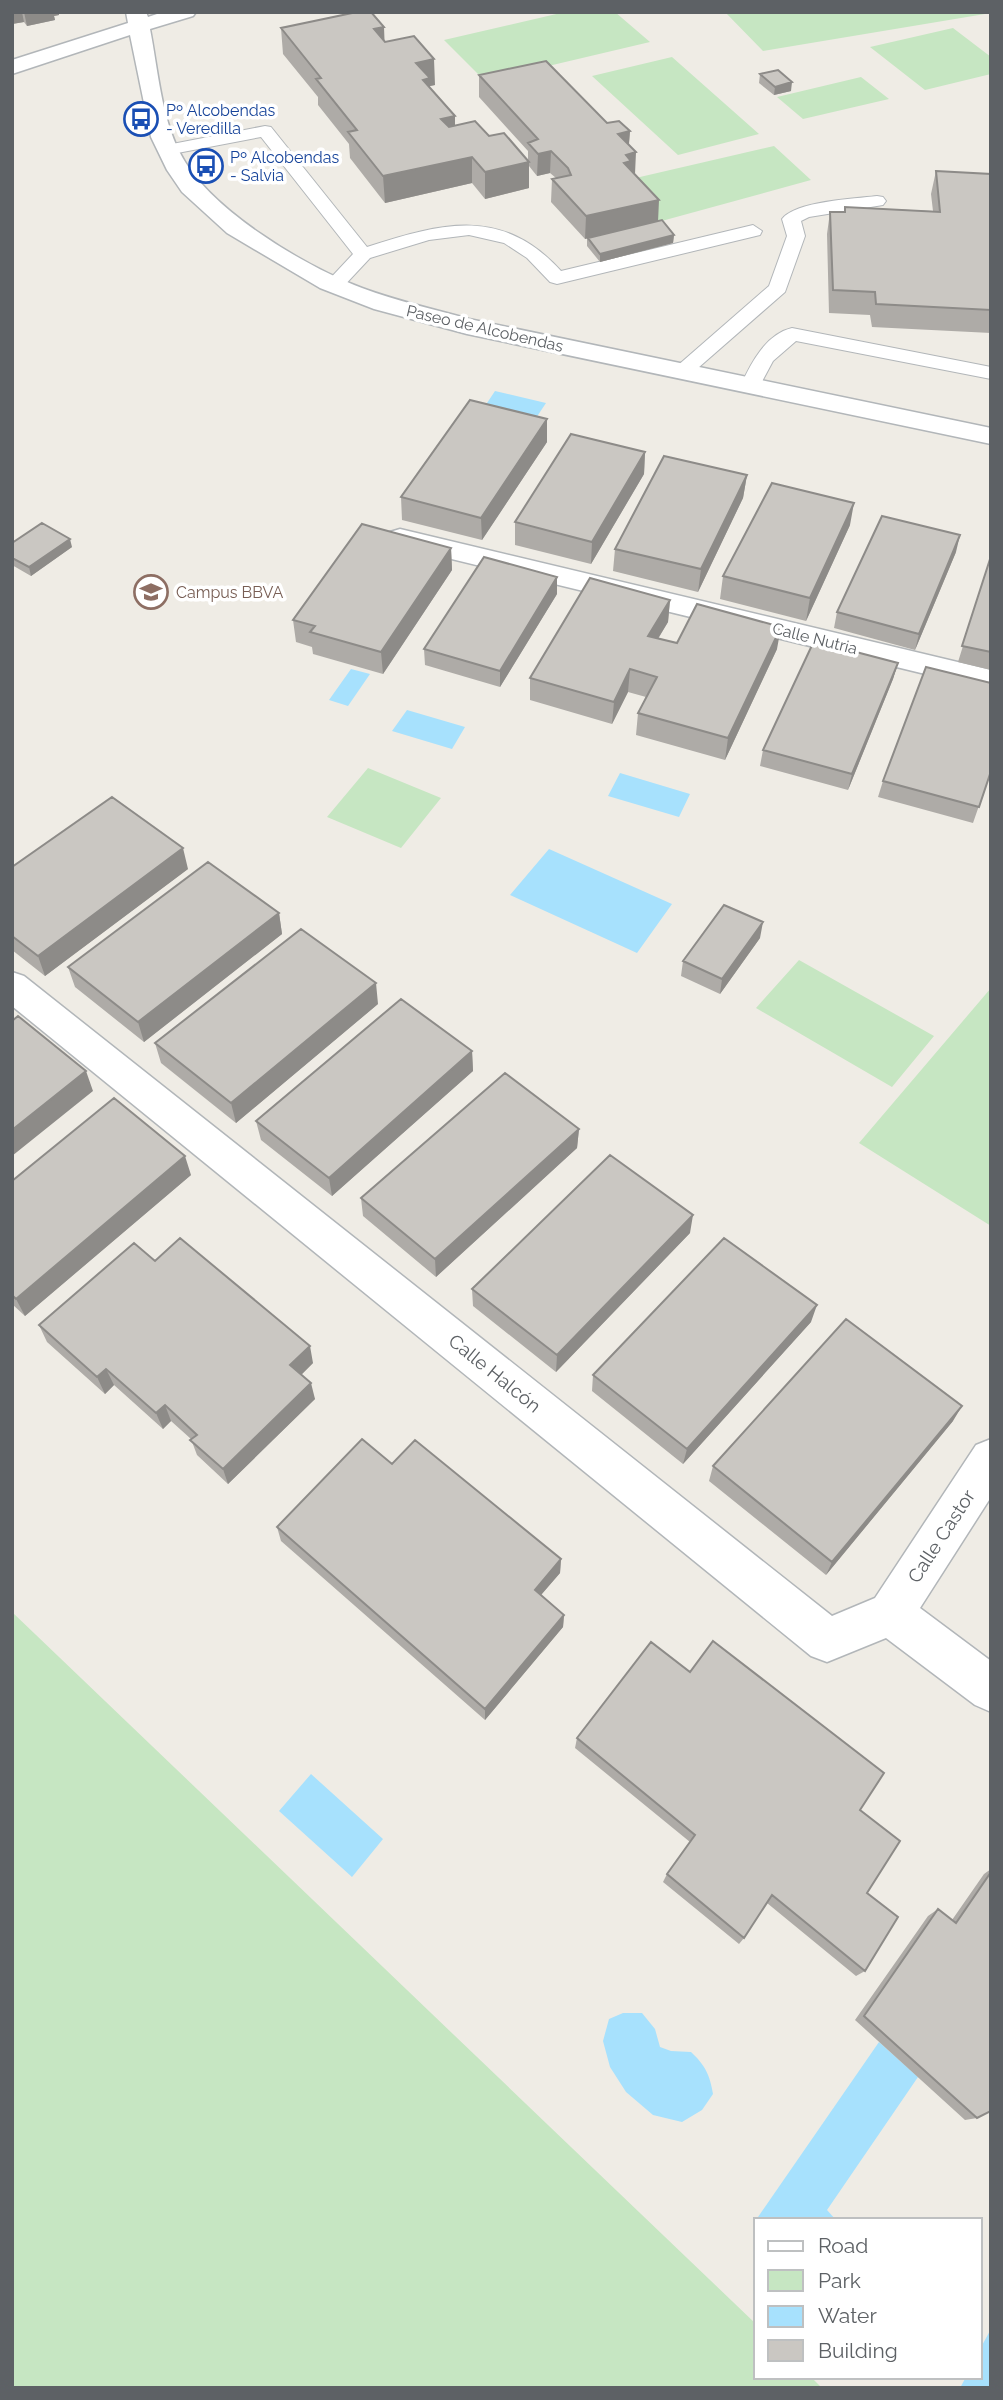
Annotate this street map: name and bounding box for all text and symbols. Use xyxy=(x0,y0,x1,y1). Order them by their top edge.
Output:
bus stop icon: Pº Alcobendas - Veredilla xyxy=(122,100,160,138)
place label: Pº Alcobendas - Veredilla xyxy=(166,101,275,138)
bus stop icon: Pº Alcobendas - Salvia xyxy=(187,147,225,185)
place label: Pº Alcobendas - Salvia xyxy=(230,148,339,185)
street label: Paseo de Alcobendas xyxy=(404,301,566,356)
school or university icon: Campus BBVA xyxy=(132,573,170,611)
place label: Campus BBVA xyxy=(176,583,283,602)
street label: Calle Nutria xyxy=(770,619,859,658)
street label: Calle Halcón xyxy=(445,1329,545,1417)
street label: Calle Castor xyxy=(903,1485,979,1587)
legend xyxy=(754,2218,982,2379)
text: Road xyxy=(818,2233,868,2258)
text: Park xyxy=(818,2268,861,2293)
text: Water xyxy=(818,2303,877,2328)
text: Building xyxy=(818,2338,898,2363)

